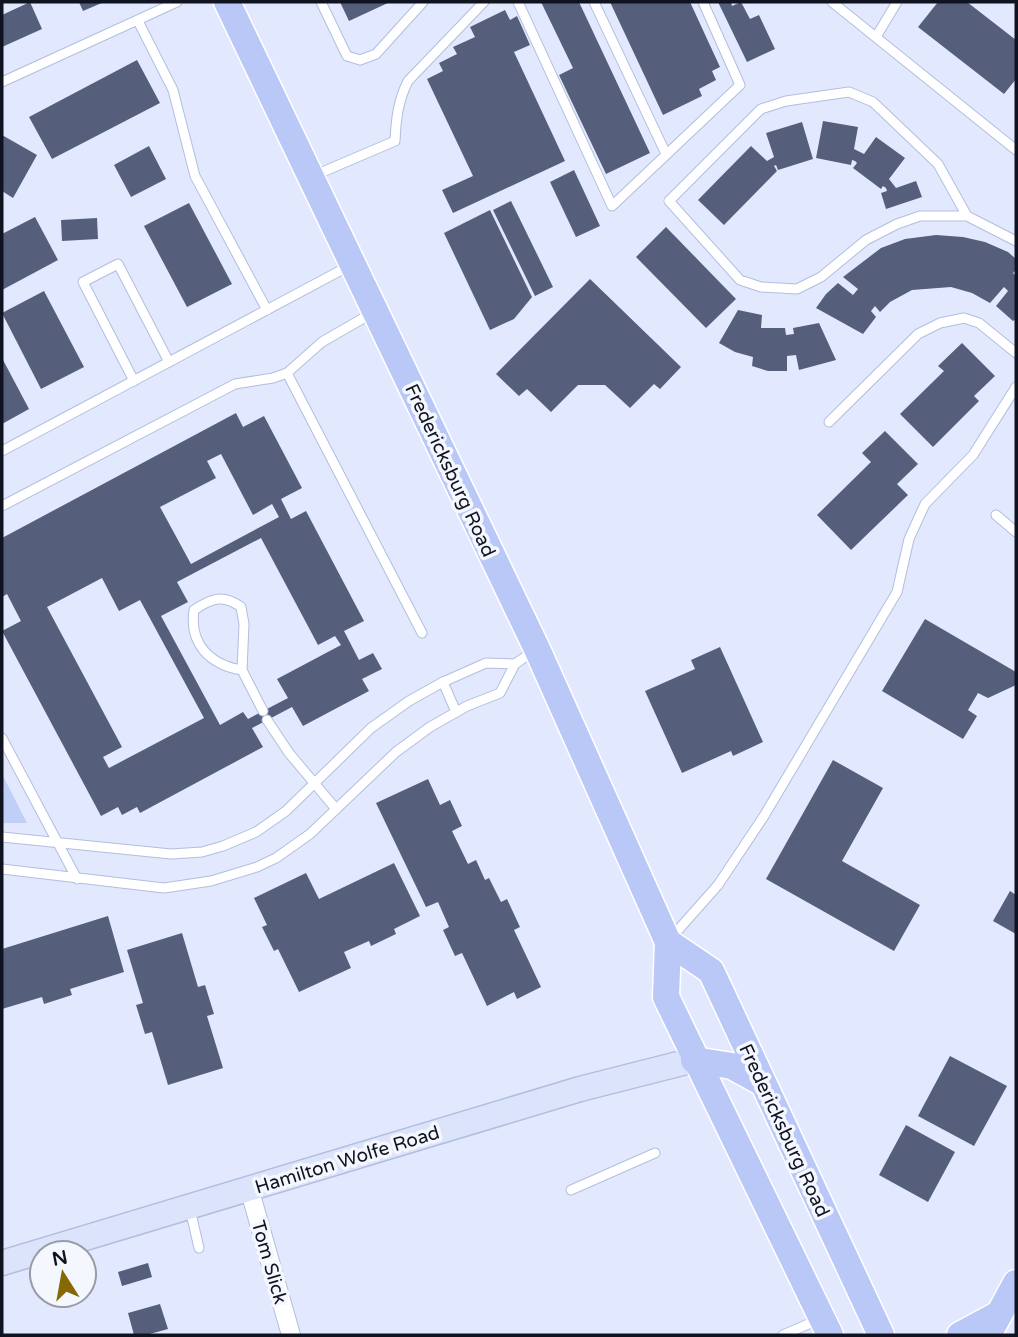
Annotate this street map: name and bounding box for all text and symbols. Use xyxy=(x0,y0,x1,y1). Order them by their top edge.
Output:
street label: Fredericksburg Road xyxy=(400,380,500,560)
street label: Fredericksburg Road xyxy=(734,1040,834,1220)
street label: Hamilton Wolfe Road xyxy=(252,1121,442,1199)
street label: Tom Slick xyxy=(247,1218,291,1307)
north arrow xyxy=(28,1239,98,1309)
text: N xyxy=(50,1246,70,1271)

